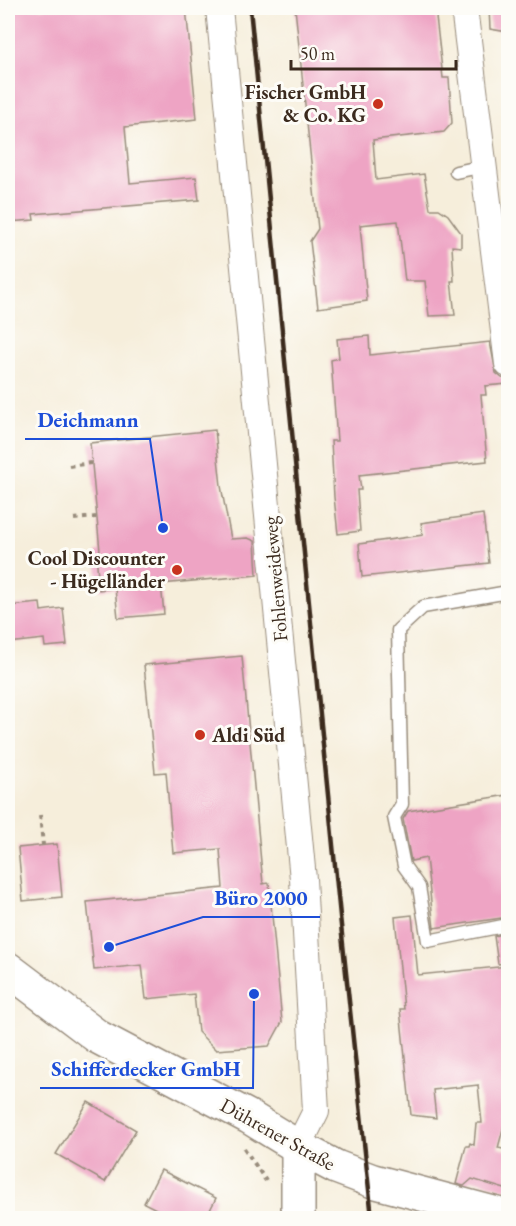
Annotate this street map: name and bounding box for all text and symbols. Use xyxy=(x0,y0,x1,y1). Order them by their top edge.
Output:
scale bar xyxy=(291,33,456,71)
text: 50 m xyxy=(300,42,335,65)
place label: Fischer GmbH & Co. KG xyxy=(244,79,366,128)
marker: Fischer GmbH & Co. KG xyxy=(371,97,385,111)
callout: Deichmann xyxy=(25,400,150,439)
text: Deichmann xyxy=(37,406,139,433)
street label: Fohlenweideweg xyxy=(257,515,293,643)
place label: Cool Discounter - Hügelländer xyxy=(28,545,166,594)
marker: Cool Discounter - Hügelländer xyxy=(170,563,184,577)
place label: Aldi Süd xyxy=(211,722,285,748)
marker: Aldi Süd xyxy=(193,728,207,742)
callout: Büro 2000 xyxy=(203,878,320,917)
text: Büro 2000 xyxy=(214,884,308,911)
callout: Schifferdecker GmbH xyxy=(40,1049,253,1088)
text: Schifferdecker GmbH xyxy=(51,1055,241,1082)
street label: Dührener Straße xyxy=(216,1092,340,1176)

